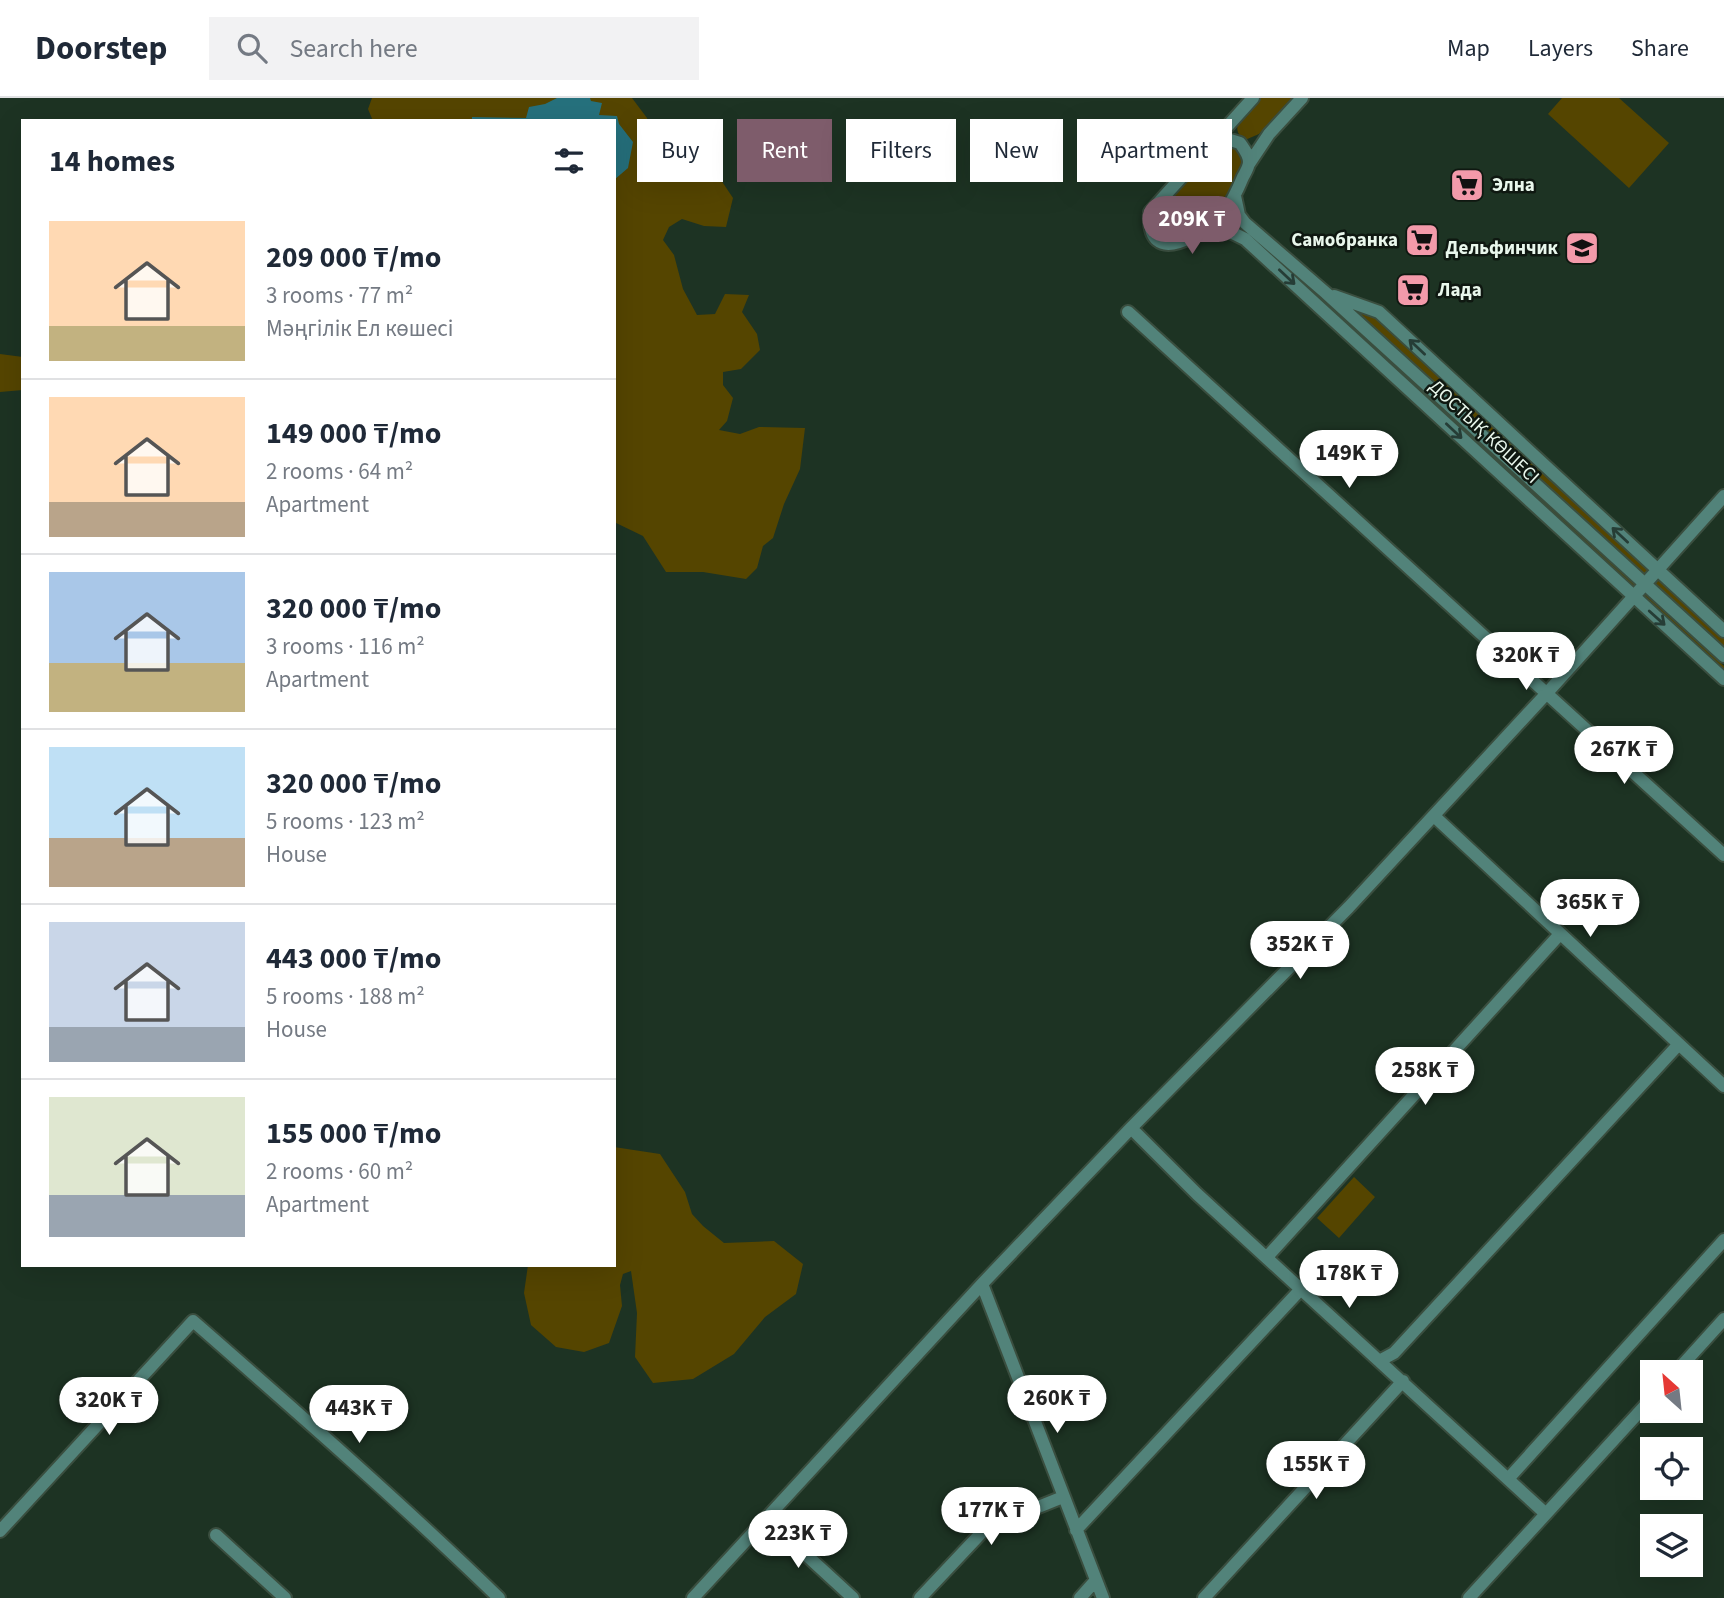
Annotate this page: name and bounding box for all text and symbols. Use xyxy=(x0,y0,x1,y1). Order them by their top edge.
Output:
search box xyxy=(209,17,699,80)
text: Doorstep xyxy=(35,25,167,72)
icon: search xyxy=(233,29,271,67)
text: Search here xyxy=(289,30,418,67)
text: Map xyxy=(1447,31,1490,66)
text: Layers xyxy=(1528,31,1593,66)
text: Share xyxy=(1631,31,1689,66)
chip: Buy xyxy=(637,119,723,182)
chip: Rent xyxy=(737,119,832,182)
chip: Filters xyxy=(846,119,956,182)
chip: New xyxy=(970,119,1063,182)
chip: Apartment xyxy=(1077,119,1232,182)
text: 14 homes xyxy=(49,140,175,183)
icon: filters xyxy=(550,142,588,180)
supermarket icon: Элна xyxy=(1448,166,1486,204)
place label: Элна xyxy=(1492,172,1535,199)
pin: 209K ₸ xyxy=(1135,197,1249,256)
text: 209K ₸ xyxy=(1158,202,1226,235)
supermarket icon: Самобранка xyxy=(1403,221,1441,259)
place label: Самобранка xyxy=(1291,227,1398,254)
school or university icon: Дельфинчик xyxy=(1563,229,1601,267)
place label: Дельфинчик xyxy=(1446,235,1559,262)
text: 209 000 ₸/mo xyxy=(266,236,441,279)
icon: home xyxy=(105,249,189,333)
one-way arrow xyxy=(1278,268,1295,285)
supermarket icon: Лада xyxy=(1394,271,1432,309)
place label: Лада xyxy=(1437,277,1482,304)
text: 3 rooms · 77 m² xyxy=(266,279,413,312)
text: Мәңгілік Ел көшесі xyxy=(266,312,453,345)
one-way arrow xyxy=(1409,339,1426,356)
street label: ДОСТЫҚ КӨШЕСІ xyxy=(1423,374,1545,490)
text: 149 000 ₸/mo xyxy=(266,412,441,455)
one-way arrow xyxy=(1445,422,1462,439)
icon: home xyxy=(105,425,189,509)
pin: 149K ₸ xyxy=(1292,430,1406,490)
text: 149K ₸ xyxy=(1315,436,1383,469)
text: 2 rooms · 64 m² xyxy=(266,455,413,488)
text: Apartment xyxy=(266,488,369,521)
one-way arrow xyxy=(1611,527,1629,543)
text: 320 000 ₸/mo xyxy=(266,587,441,630)
icon: home xyxy=(105,600,189,684)
one-way arrow xyxy=(1648,610,1665,627)
text: 3 rooms · 116 m² xyxy=(266,630,425,663)
pin: 320K ₸ xyxy=(1469,632,1583,692)
text: 320K ₸ xyxy=(1492,638,1560,671)
text: Apartment xyxy=(266,663,369,696)
pin: 267K ₸ xyxy=(1567,726,1681,786)
text: 267K ₸ xyxy=(1590,732,1658,765)
text: 320 000 ₸/mo xyxy=(266,762,441,805)
icon: home xyxy=(105,775,189,859)
text: 5 rooms · 123 m² xyxy=(266,805,425,838)
text: House xyxy=(266,838,327,871)
pin: 365K ₸ xyxy=(1533,880,1647,939)
text: 365K ₸ xyxy=(1556,885,1624,918)
pin: 352K ₸ xyxy=(1243,922,1357,981)
text: 352K ₸ xyxy=(1266,927,1334,960)
text: 443 000 ₸/mo xyxy=(266,937,441,980)
icon: home xyxy=(105,950,189,1034)
text: 5 rooms · 188 m² xyxy=(266,980,425,1013)
text: House xyxy=(266,1013,327,1046)
pin: 258K ₸ xyxy=(1368,1048,1482,1107)
text: 258K ₸ xyxy=(1391,1053,1459,1086)
text: 155 000 ₸/mo xyxy=(266,1112,441,1155)
icon: home xyxy=(105,1125,189,1209)
text: 2 rooms · 60 m² xyxy=(266,1155,413,1188)
text: Apartment xyxy=(266,1188,369,1221)
pin: 178K ₸ xyxy=(1292,1250,1406,1310)
text: 178K ₸ xyxy=(1315,1256,1383,1289)
north arrow xyxy=(1640,1360,1703,1423)
map controls xyxy=(1640,1360,1703,1577)
pin: 260K ₸ xyxy=(1000,1376,1114,1435)
pin: 320K ₸ xyxy=(52,1378,166,1437)
text: 260K ₸ xyxy=(1023,1381,1091,1414)
text: 320K ₸ xyxy=(75,1383,143,1416)
pin: 443K ₸ xyxy=(302,1386,416,1445)
text: 443K ₸ xyxy=(325,1391,393,1424)
button: locate xyxy=(1640,1437,1703,1500)
pin: 155K ₸ xyxy=(1259,1442,1373,1501)
text: 155K ₸ xyxy=(1282,1447,1350,1480)
pin: 177K ₸ xyxy=(934,1488,1048,1547)
text: 177K ₸ xyxy=(957,1493,1025,1526)
pin: 223K ₸ xyxy=(741,1510,855,1570)
button: layers xyxy=(1640,1514,1703,1577)
text: 223K ₸ xyxy=(764,1516,832,1549)

